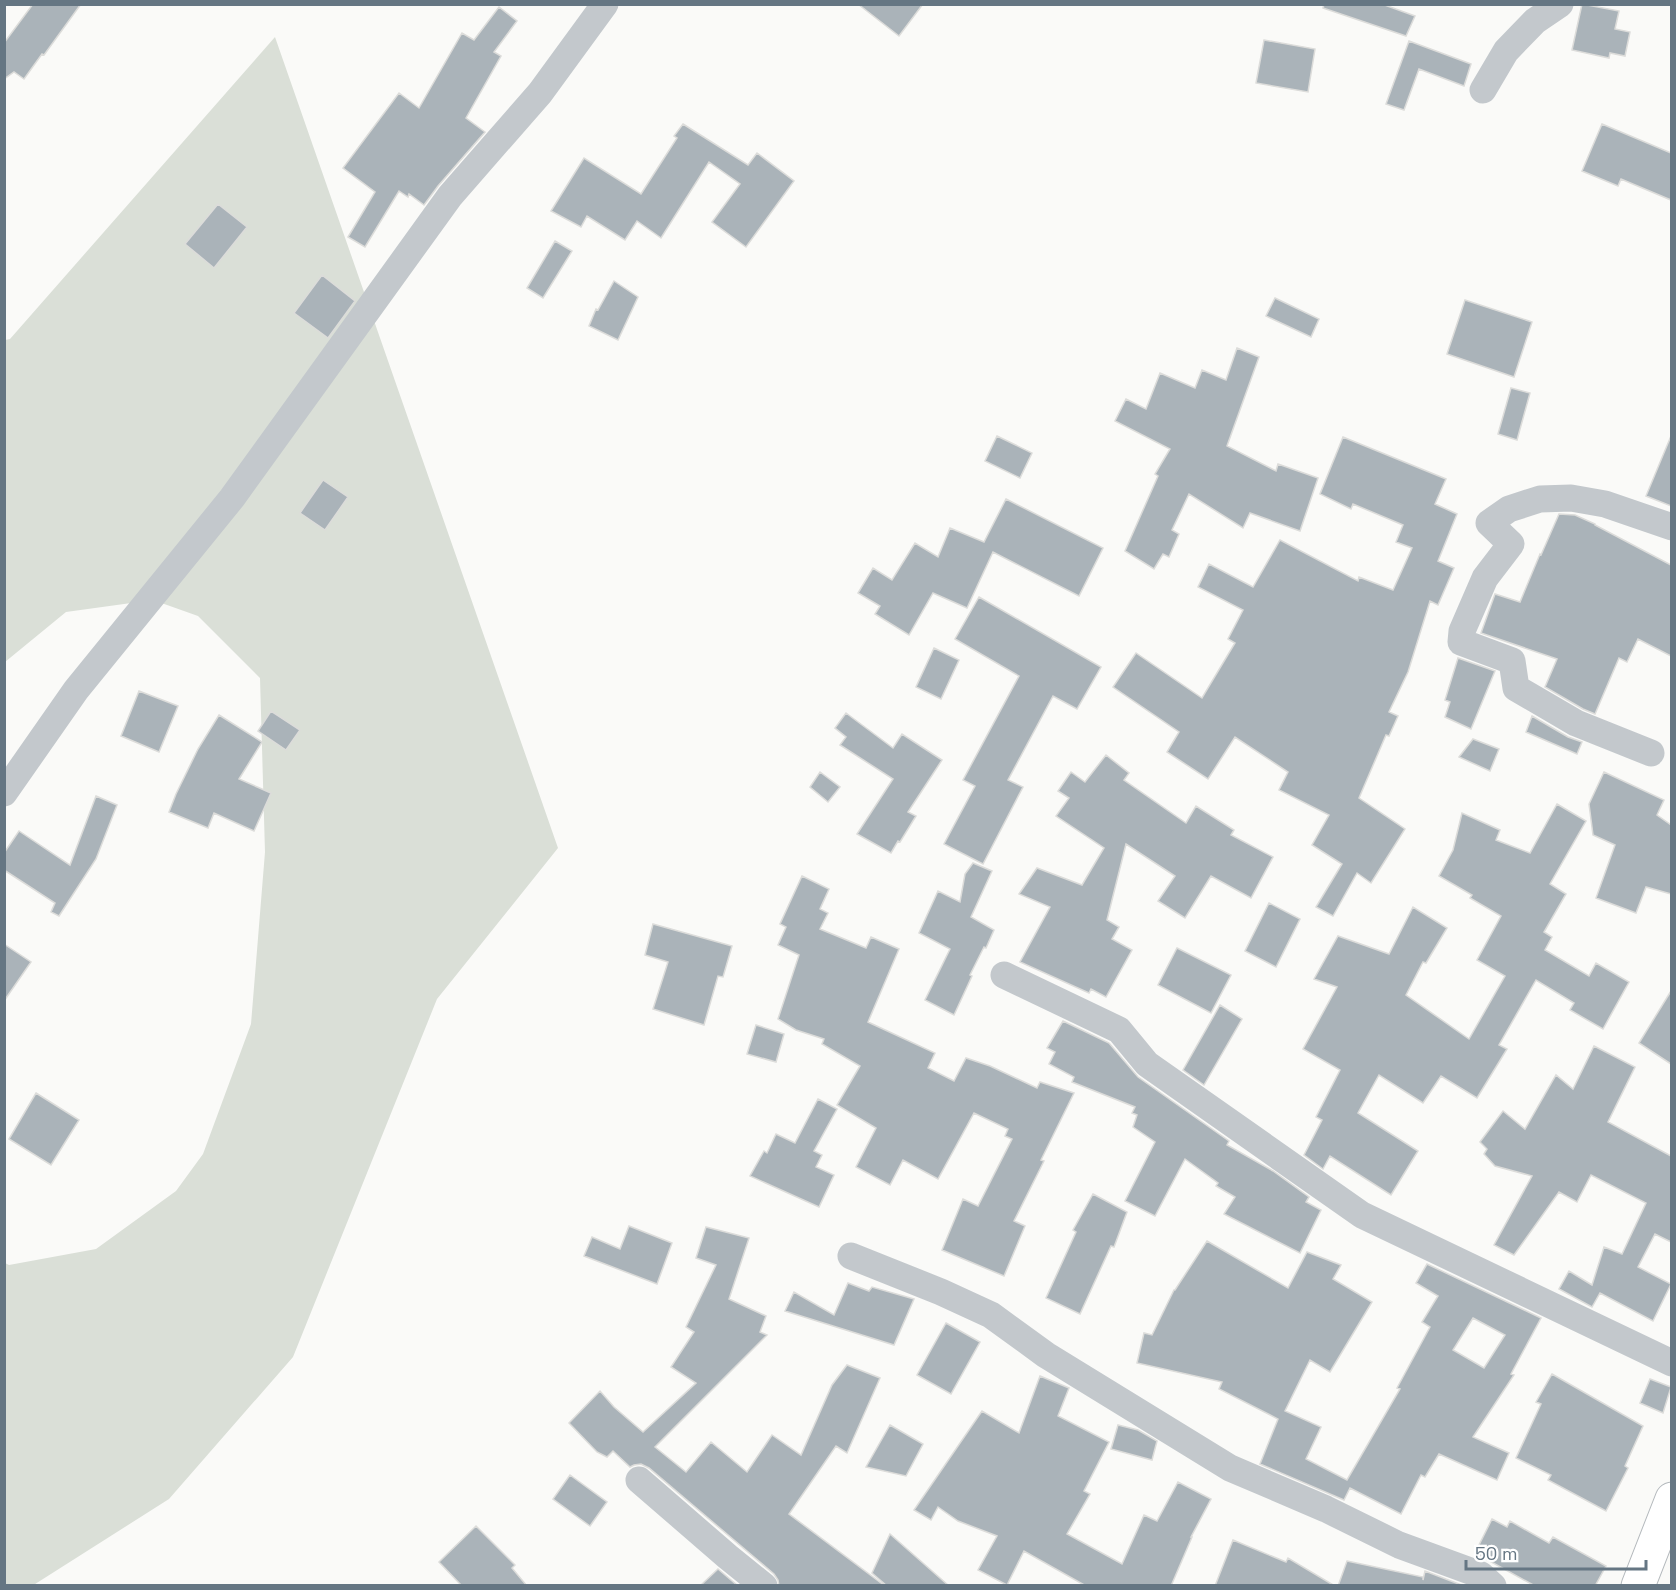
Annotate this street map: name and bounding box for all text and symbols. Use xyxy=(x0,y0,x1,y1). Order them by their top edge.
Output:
scale bar xyxy=(1466,1533,1646,1571)
text: 50 m xyxy=(1475,1542,1517,1565)

